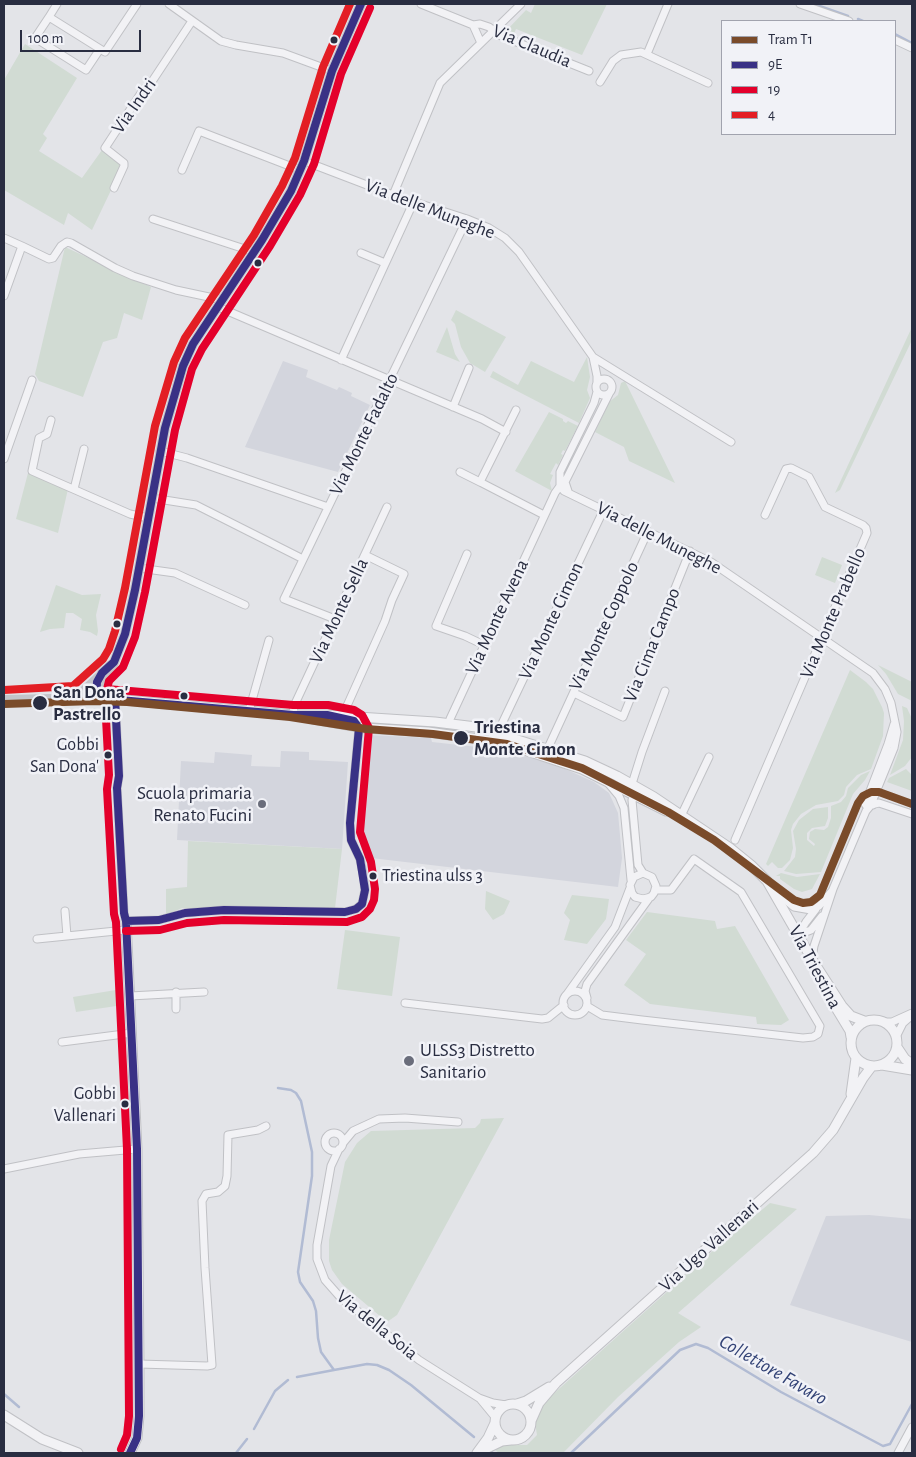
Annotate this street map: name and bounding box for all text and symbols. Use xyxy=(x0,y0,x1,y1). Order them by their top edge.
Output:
street label: Via Claudia xyxy=(489,19,575,73)
scale bar xyxy=(22,20,144,52)
legend xyxy=(721,20,896,135)
text: 100 m xyxy=(28,31,63,46)
text: Tram T1 xyxy=(768,32,813,47)
unlabelled marker xyxy=(329,35,339,45)
text: 9E xyxy=(768,57,782,72)
street label: Via Indri xyxy=(107,74,161,138)
text: 19 xyxy=(768,82,780,97)
text: 4 xyxy=(768,107,775,122)
street label: Via delle Muneghe xyxy=(362,174,498,244)
unlabelled marker xyxy=(253,258,263,268)
street label: Via Monte Fadalto xyxy=(325,369,403,499)
street label: Via delle Muneghe xyxy=(593,497,725,579)
street label: Via Monte Prabello xyxy=(795,544,871,682)
street label: Via Monte Sella xyxy=(305,555,373,667)
street label: Via Monte Avena xyxy=(460,556,534,678)
street label: Via Monte Coppolo xyxy=(564,558,644,694)
street label: Via Monte Cimon xyxy=(514,559,588,683)
street label: Via Cima Campo xyxy=(619,584,685,706)
unlabelled marker xyxy=(112,619,122,629)
place label: San Dona' Pastrello xyxy=(53,681,128,725)
unlabelled marker xyxy=(179,691,189,701)
marker: San Dona' Pastrello xyxy=(31,694,49,712)
place label: Triestina Monte Cimon xyxy=(474,716,576,760)
marker: Triestina Monte Cimon xyxy=(452,729,470,747)
place label: Gobbi San Dona' xyxy=(30,734,99,776)
marker: Gobbi San Dona' xyxy=(103,750,113,760)
place label: Scuola primaria Renato Fucini xyxy=(137,782,252,826)
marker: Scuola primaria Renato Fucini xyxy=(256,798,268,810)
place label: Triestina ulss 3 xyxy=(382,865,483,887)
marker: Triestina ulss 3 xyxy=(368,871,378,881)
street label: Via Triestina xyxy=(784,921,846,1013)
place label: ULSS3 Distretto Sanitario xyxy=(420,1039,535,1083)
marker: ULSS3 Distretto Sanitario xyxy=(402,1054,416,1068)
place label: Gobbi Vallenari xyxy=(54,1083,116,1126)
marker: Gobbi Vallenari xyxy=(120,1099,130,1109)
street label: Via Ugo Vallenari xyxy=(654,1195,764,1297)
street label: Via della Soia xyxy=(332,1285,422,1365)
water label: Collettore Favaro xyxy=(715,1329,831,1411)

